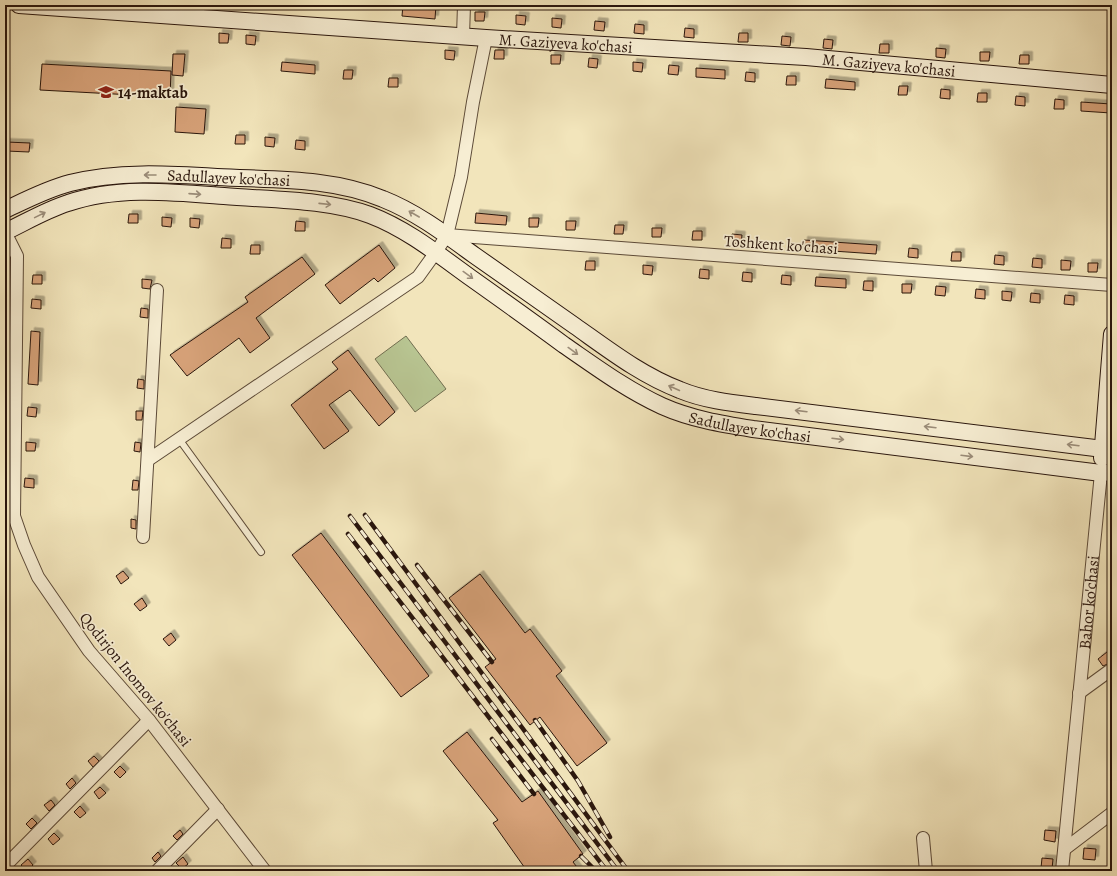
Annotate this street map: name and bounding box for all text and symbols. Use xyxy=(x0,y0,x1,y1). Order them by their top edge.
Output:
street label: M. Gaziyeva ko'chasi xyxy=(498,29,633,59)
street label: M. Gaziyeva ko'chasi xyxy=(821,49,957,83)
place label: 14-maktab xyxy=(118,82,188,104)
school or university icon: 14-maktab xyxy=(97,83,115,101)
street label: Sadullayev ko'chasi xyxy=(167,165,291,192)
one-way arrow xyxy=(144,171,157,179)
one-way arrow xyxy=(188,190,201,198)
one-way arrow xyxy=(318,201,331,208)
one-way arrow xyxy=(408,210,420,218)
one-way arrow xyxy=(34,211,46,218)
street label: Toshkent ko'chasi xyxy=(723,230,839,260)
one-way arrow xyxy=(462,271,473,279)
one-way arrow xyxy=(568,347,579,355)
one-way arrow xyxy=(668,383,680,391)
street label: Sadullayev ko'chasi xyxy=(686,406,812,448)
one-way arrow xyxy=(795,408,808,415)
one-way arrow xyxy=(924,424,937,431)
one-way arrow xyxy=(831,436,844,443)
one-way arrow xyxy=(1067,441,1080,449)
one-way arrow xyxy=(960,452,973,460)
street label: Bahor ko'chasi xyxy=(1074,554,1105,650)
street label: Qodirjon Inomov ko'chasi xyxy=(74,608,196,751)

